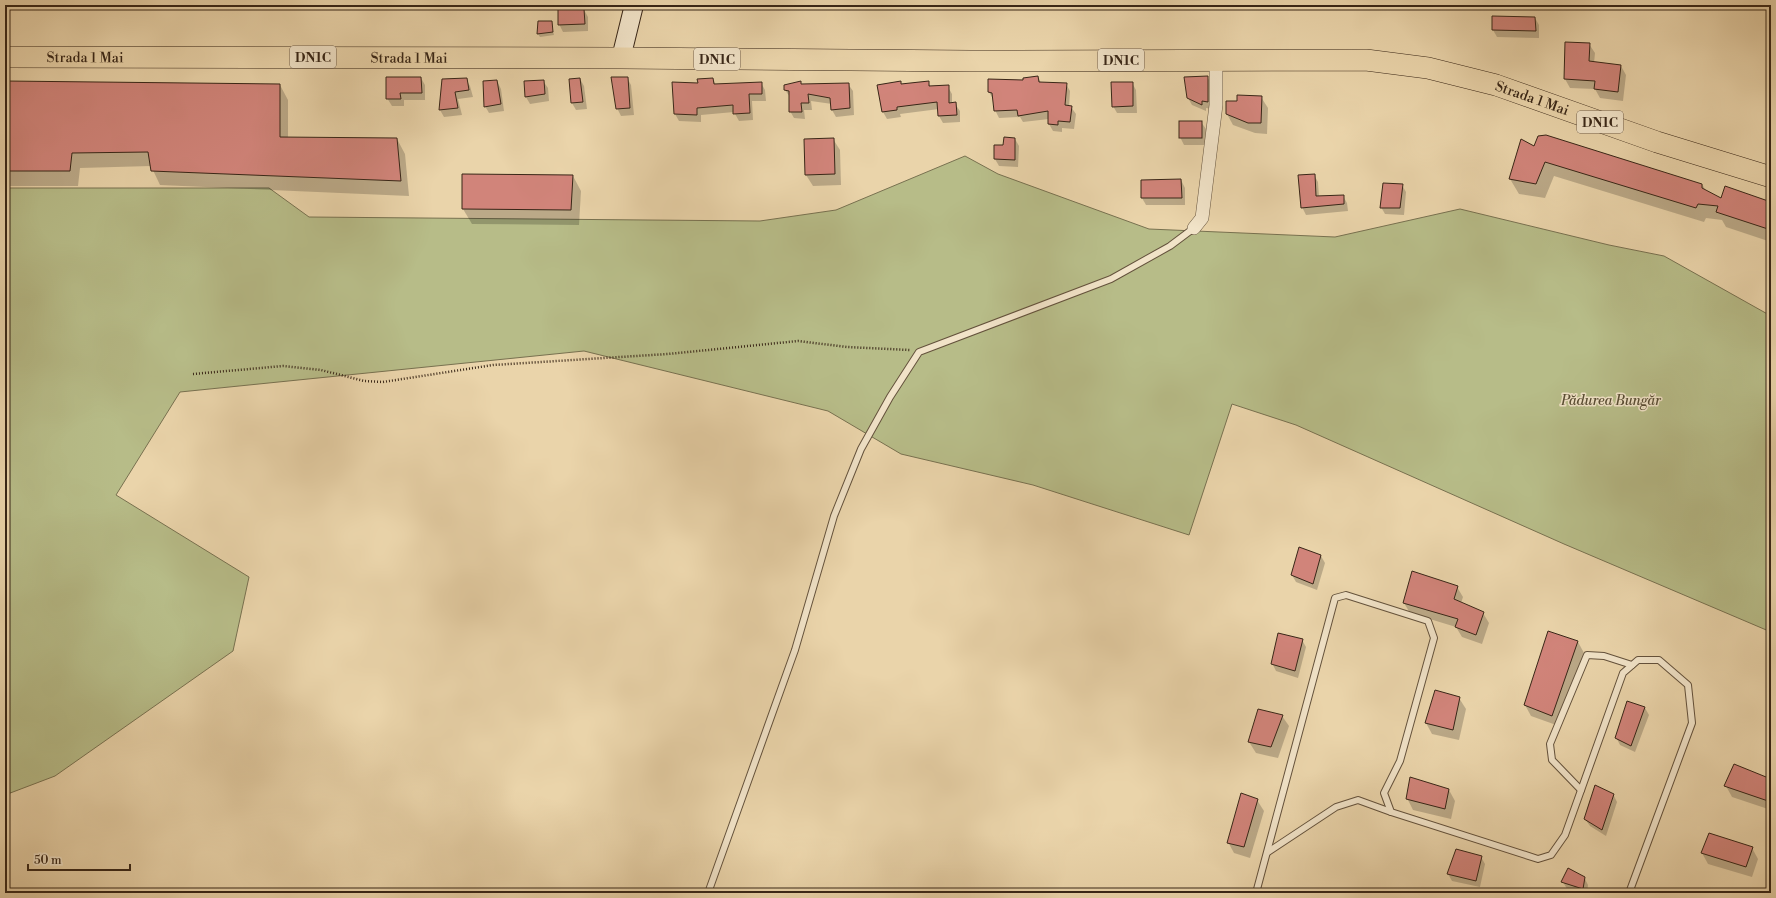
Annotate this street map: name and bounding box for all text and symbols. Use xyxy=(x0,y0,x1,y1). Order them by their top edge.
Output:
road number: DN1C xyxy=(290,46,336,68)
road number: DN1C xyxy=(694,48,740,70)
street label: Strada 1 Mai xyxy=(46,49,124,67)
road number: DN1C xyxy=(1098,49,1144,71)
street label: Strada 1 Mai xyxy=(370,50,448,68)
street label: Strada 1 Mai xyxy=(1493,77,1572,120)
road number: DN1C xyxy=(1577,111,1623,133)
park label: Pădurea Bungăr xyxy=(1560,392,1662,410)
scale bar xyxy=(28,846,130,872)
text: 50 m xyxy=(34,853,62,868)

